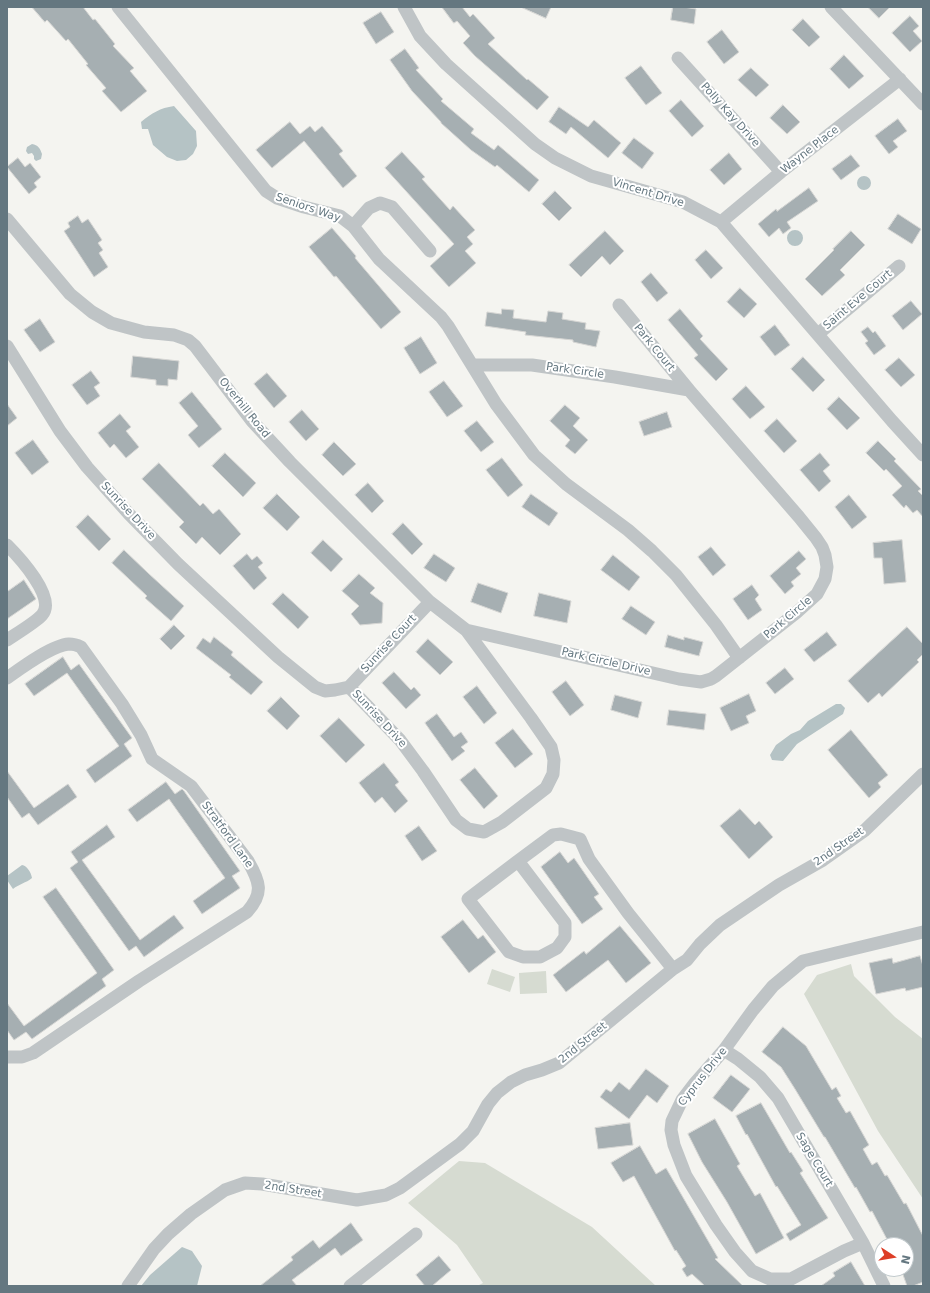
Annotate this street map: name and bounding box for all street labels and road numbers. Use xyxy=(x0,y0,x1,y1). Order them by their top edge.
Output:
street label: Polly Kay Drive xyxy=(698,80,762,150)
street label: Wayne Place xyxy=(778,123,842,177)
street label: Vincent Drive xyxy=(611,176,685,210)
street label: Seniors Way xyxy=(274,191,342,225)
street label: Saint Eve Court xyxy=(821,267,895,333)
street label: Park Court xyxy=(631,322,677,374)
street label: Park Circle xyxy=(545,360,605,382)
street label: Overhill Road xyxy=(216,375,272,441)
street label: Sunrise Drive xyxy=(98,480,158,542)
street label: Park Circle xyxy=(761,594,815,642)
street label: Sunrise Court xyxy=(359,612,419,676)
street label: Park Circle Drive xyxy=(560,645,652,679)
street label: Sunrise Drive xyxy=(349,688,409,750)
street label: Stratford Lane xyxy=(198,799,256,871)
street label: 2nd Street xyxy=(812,825,866,869)
street label: 2nd Street xyxy=(556,1020,610,1066)
street label: Cyprus Drive xyxy=(676,1045,730,1109)
street label: Sage Court xyxy=(793,1130,835,1190)
street label: 2nd Street xyxy=(263,1179,323,1201)

